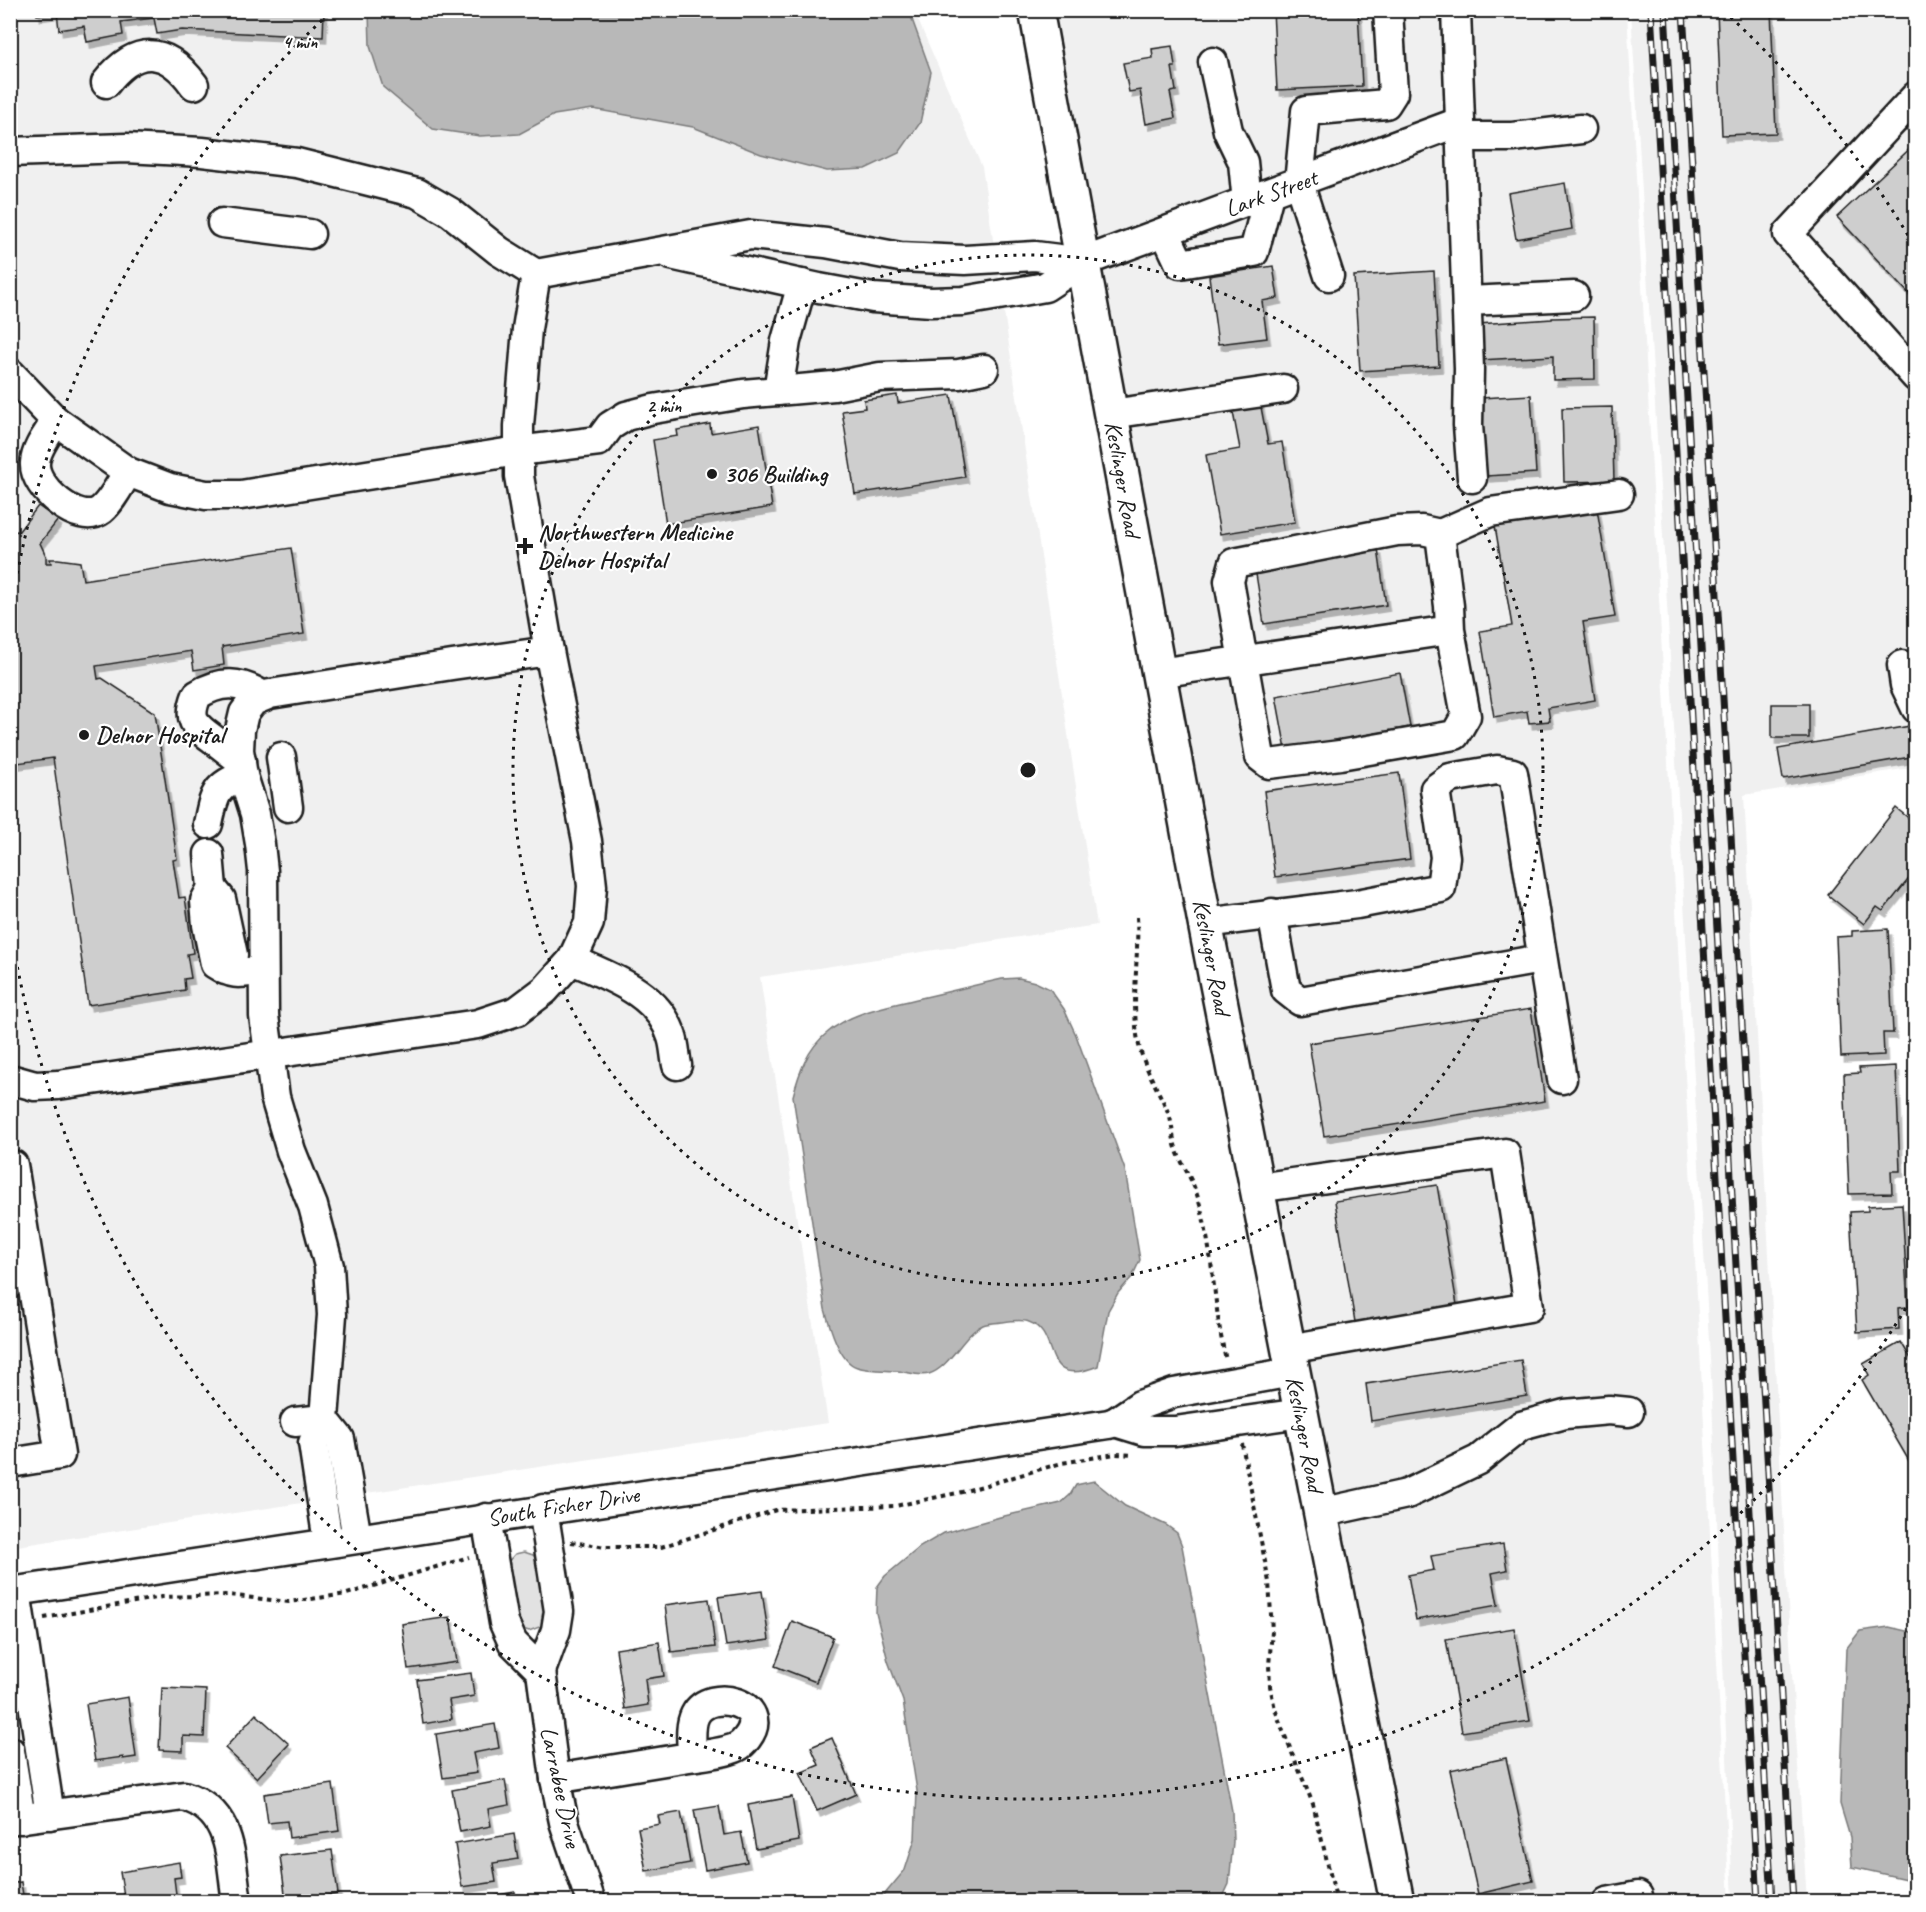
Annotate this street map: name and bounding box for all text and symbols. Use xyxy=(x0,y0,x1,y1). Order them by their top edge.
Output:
text: 4 min xyxy=(283,31,318,53)
street label: Lark Street xyxy=(1221,162,1323,223)
text: 2 min xyxy=(647,395,682,417)
street label: Keslinger Road xyxy=(1098,419,1149,543)
place label: 306 Building xyxy=(724,459,829,489)
marker: 306 Building xyxy=(705,467,719,481)
place label: Northwestern Medicine Delnor Hospital xyxy=(538,517,734,575)
marker: Northwestern Medicine Delnor Hospital xyxy=(516,537,534,555)
place label: Delnor Hospital xyxy=(96,720,228,750)
marker: Delnor Hospital xyxy=(77,728,91,742)
centre of rings xyxy=(1018,760,1038,780)
street label: Keslinger Road xyxy=(1186,897,1239,1021)
street label: Keslinger Road xyxy=(1279,1374,1332,1498)
street label: South Fisher Drive xyxy=(485,1479,643,1533)
street label: Larrabee Drive xyxy=(534,1724,589,1852)

